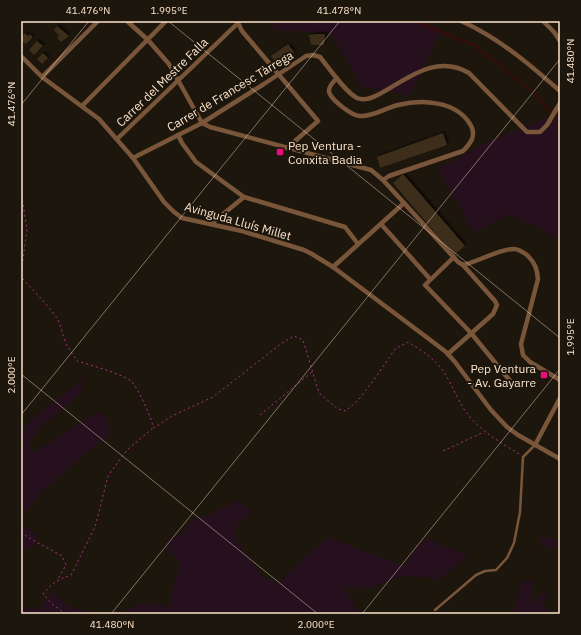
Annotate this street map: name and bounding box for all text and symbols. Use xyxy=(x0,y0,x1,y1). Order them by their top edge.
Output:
text: 41.476°N xyxy=(66,4,110,17)
text: 1.995°E xyxy=(150,4,188,17)
text: 41.478°N xyxy=(317,4,361,17)
street label: Carrer del Mestre Falla xyxy=(113,34,211,130)
text: 41.480°N xyxy=(564,39,577,83)
street label: Carrer de Francesc Tàrrega xyxy=(164,47,296,135)
text: 41.476°N xyxy=(5,82,18,126)
place label: Pep Ventura - Conxita Badia xyxy=(288,138,363,167)
marker: Pep Ventura - Conxita Badia xyxy=(275,147,285,157)
street label: Avinguda Lluís Millet xyxy=(183,199,293,243)
text: 1.995°E xyxy=(564,318,577,356)
text: 2.000°E xyxy=(5,356,18,394)
place label: Pep Ventura - Av. Gayarre xyxy=(467,361,537,390)
marker: Pep Ventura - Av. Gayarre xyxy=(539,370,549,380)
text: 41.480°N xyxy=(90,618,134,631)
text: 2.000°E xyxy=(297,618,335,631)

